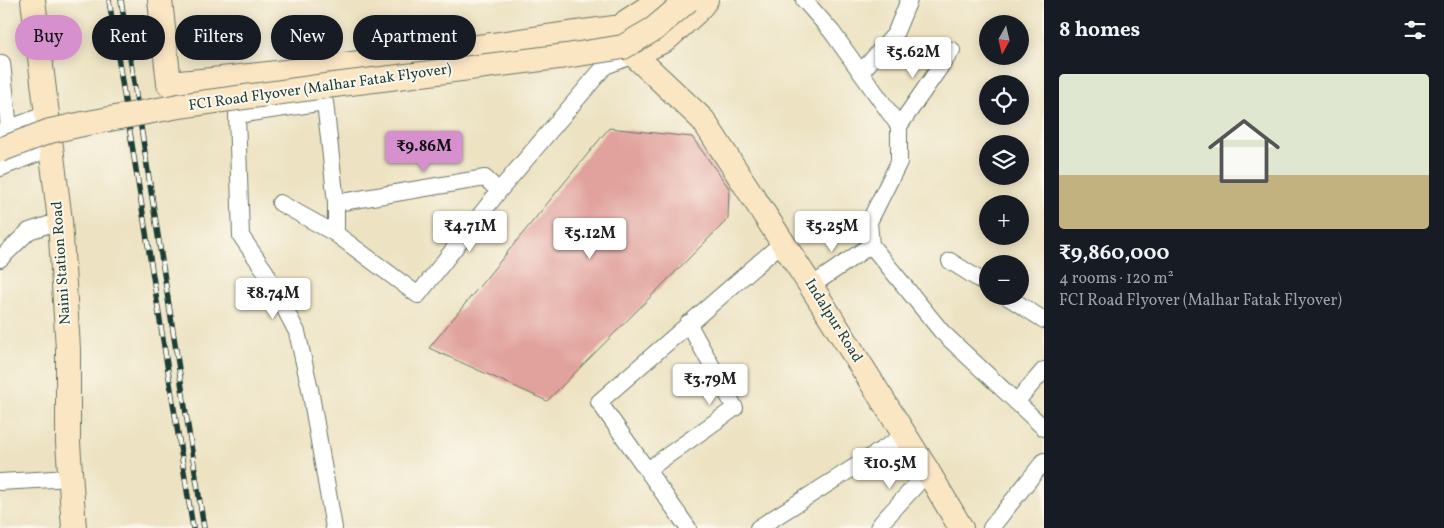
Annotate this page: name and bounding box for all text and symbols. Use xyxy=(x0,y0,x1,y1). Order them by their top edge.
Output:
chip: Buy xyxy=(15,15,82,60)
chip: Rent xyxy=(92,15,165,60)
chip: Filters xyxy=(175,15,261,60)
chip: New xyxy=(271,15,343,60)
chip: Apartment xyxy=(353,15,476,60)
north arrow xyxy=(979,15,1029,65)
map controls xyxy=(979,15,1029,305)
text: 8 homes xyxy=(1059,16,1140,45)
icon: filters xyxy=(1401,16,1429,44)
pin: ₹5.62M xyxy=(872,36,954,79)
text: ₹5.62M xyxy=(886,42,940,64)
street label: FCI Road Flyover (Malhar Fatak Flyover) xyxy=(187,59,453,117)
button: locate xyxy=(979,75,1029,125)
icon: home xyxy=(1199,106,1289,196)
pin: ₹9.86M xyxy=(383,130,465,173)
button: layers xyxy=(979,135,1029,185)
text: ₹9.86M xyxy=(396,136,452,158)
button: + xyxy=(979,195,1029,245)
street label: Naini Station Road xyxy=(47,200,77,326)
pin: ₹4.71M xyxy=(429,210,511,253)
pin: ₹5.25M xyxy=(791,210,873,253)
text: ₹4.71M xyxy=(444,216,496,238)
text: ₹5.25M xyxy=(806,216,858,238)
pin: ₹5.12M xyxy=(549,218,631,260)
text: ₹5.12M xyxy=(564,223,616,245)
text: ₹9,860,000 xyxy=(1059,239,1170,268)
button: − xyxy=(979,255,1029,305)
text: 4 rooms · 120 m² xyxy=(1059,268,1174,290)
street label: Indalpur Road xyxy=(799,275,867,367)
pin: ₹8.74M xyxy=(232,278,314,320)
text: ₹8.74M xyxy=(247,283,299,305)
text: FCI Road Flyover (Malhar Fatak Flyover) xyxy=(1059,290,1342,312)
pin: ₹3.79M xyxy=(669,364,751,406)
text: ₹3.79M xyxy=(684,369,736,391)
pin: ₹10.5M xyxy=(849,448,931,490)
text: ₹10.5M xyxy=(864,453,916,475)

